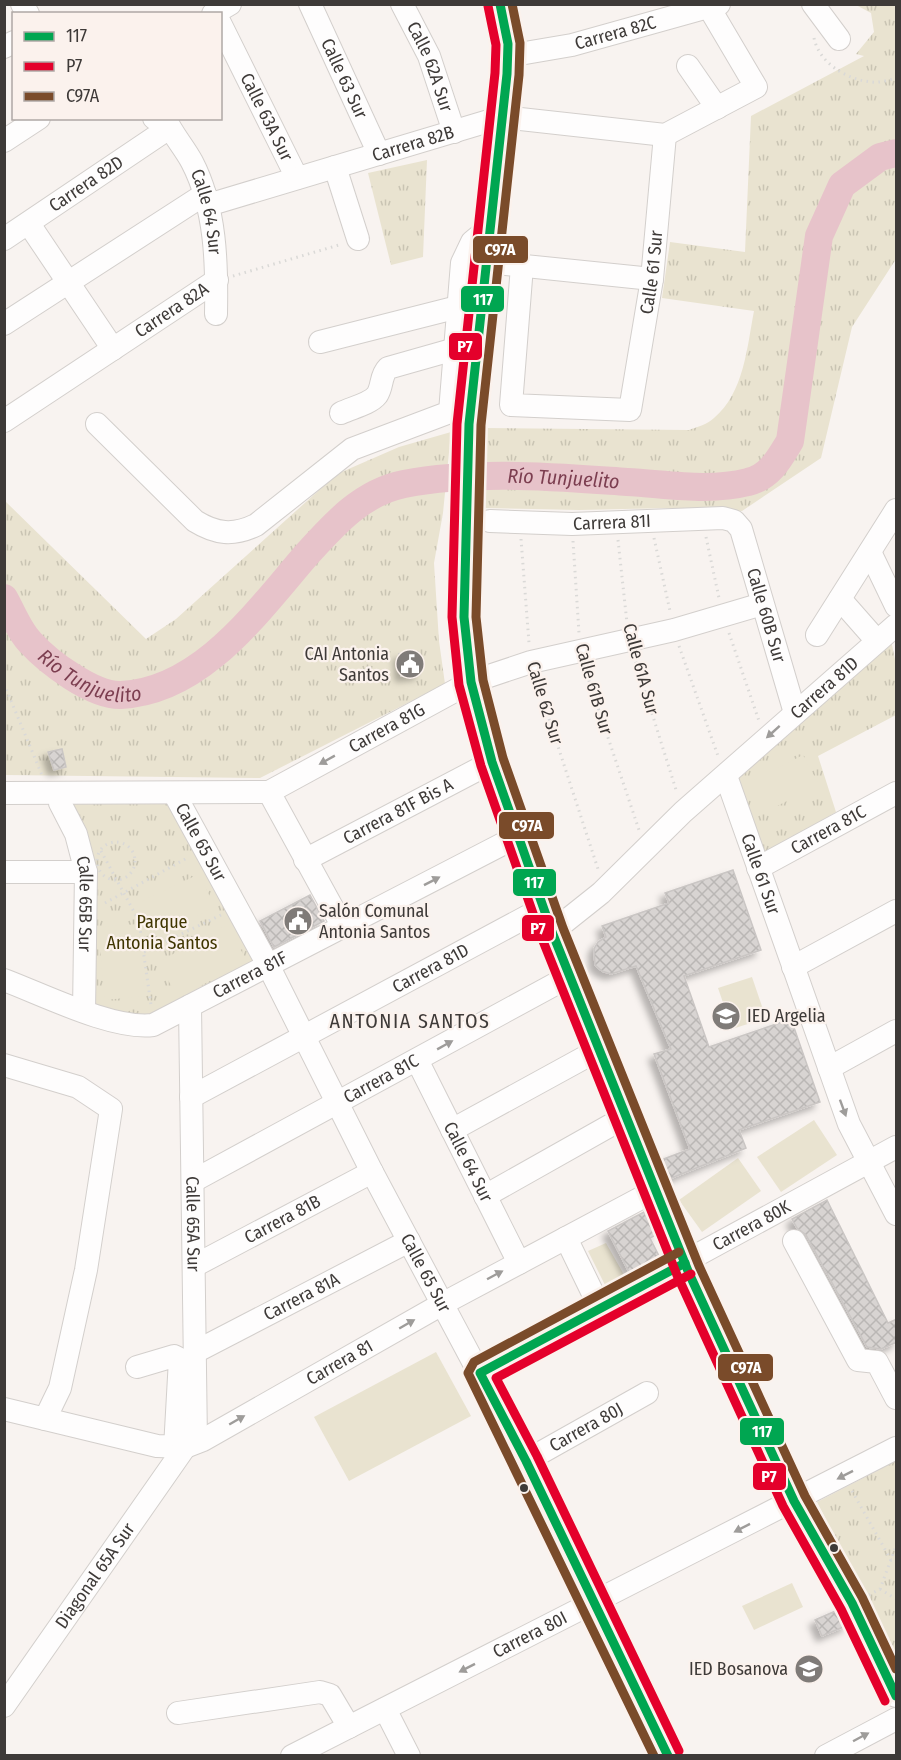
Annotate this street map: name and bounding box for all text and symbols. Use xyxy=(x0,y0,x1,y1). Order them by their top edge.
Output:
street label: Carrera 82C xyxy=(572,11,659,55)
legend xyxy=(12,12,222,120)
street label: Calle 62A Sur xyxy=(402,18,458,115)
text: 117 xyxy=(66,25,87,47)
street label: Calle 63 Sur xyxy=(316,35,373,123)
text: P7 xyxy=(66,55,82,77)
street label: Calle 63A Sur xyxy=(236,69,298,165)
text: C97A xyxy=(66,85,100,107)
street label: Carrera 82B xyxy=(369,121,457,166)
street label: Carrera 82D xyxy=(45,151,127,217)
street label: Calle 64 Sur xyxy=(186,166,226,256)
street label: Calle 61 Sur xyxy=(635,229,667,316)
line badge: C97A xyxy=(472,235,529,264)
text: C97A xyxy=(484,240,516,259)
street label: Carrera 82A xyxy=(131,277,213,342)
line badge: 117 xyxy=(460,285,505,313)
text: 117 xyxy=(473,290,493,309)
line badge: P7 xyxy=(448,332,483,361)
text: P7 xyxy=(457,337,473,356)
water label: Río Tunjuelito xyxy=(507,464,620,493)
street label: Carrera 81I xyxy=(573,510,651,535)
street label: Calle 60B Sur xyxy=(742,565,791,666)
street label: Calle 61A Sur xyxy=(618,621,664,718)
street label: Calle 61B Sur xyxy=(570,641,618,738)
place label: CAI Antonia Santos xyxy=(305,643,389,686)
water label: Río Tunjuelito xyxy=(33,644,143,707)
public building icon: CAI Antonia Santos xyxy=(394,648,426,680)
street label: Carrera 81D xyxy=(786,652,863,724)
street label: Calle 62 Sur xyxy=(522,659,568,748)
street label: Carrera 81G xyxy=(345,698,429,758)
one-way arrow xyxy=(766,725,781,738)
one-way arrow xyxy=(318,755,335,765)
street label: Carrera 81F Bis A xyxy=(339,773,457,849)
street label: Calle 65 Sur xyxy=(171,799,232,886)
street label: Carrera 81C xyxy=(787,800,870,859)
line badge: C97A xyxy=(498,811,555,840)
text: C97A xyxy=(511,816,543,835)
street label: Calle 61 Sur xyxy=(736,831,785,918)
street label: Calle 65B Sur xyxy=(71,854,97,953)
line badge: 117 xyxy=(512,868,557,897)
text: 117 xyxy=(524,873,544,892)
one-way arrow xyxy=(423,876,441,886)
place label: Salón Comunal Antonia Santos xyxy=(319,900,430,943)
public building icon: Salón Comunal Antonia Santos xyxy=(282,905,314,937)
park label: Parque Antonia Santos xyxy=(106,911,218,954)
line badge: P7 xyxy=(521,914,555,942)
text: P7 xyxy=(530,919,546,938)
street label: Carrera 81D xyxy=(389,939,473,998)
street label: Carrera 81F xyxy=(209,946,291,1003)
school or university icon: IED Argelia xyxy=(710,1000,742,1032)
place label: IED Argelia xyxy=(747,1005,826,1027)
district label: ANTONIA SANTOS xyxy=(330,1009,490,1033)
one-way arrow xyxy=(436,1040,453,1050)
street label: Carrera 81C xyxy=(340,1049,422,1108)
one-way arrow xyxy=(839,1100,849,1118)
street label: Calle 64 Sur xyxy=(439,1118,498,1206)
street label: Calle 65A Sur xyxy=(181,1176,205,1273)
street label: Carrera 81B xyxy=(241,1190,324,1248)
street label: Carrera 80K xyxy=(709,1195,795,1256)
street label: Calle 65 Sur xyxy=(396,1230,456,1317)
street label: Carrera 81A xyxy=(260,1268,344,1326)
one-way arrow xyxy=(487,1270,504,1280)
one-way arrow xyxy=(399,1319,416,1329)
street label: Carrera 81 xyxy=(302,1335,377,1390)
line badge: C97A xyxy=(717,1353,774,1382)
text: C97A xyxy=(730,1358,762,1377)
street label: Carrera 80J xyxy=(546,1398,627,1457)
one-way arrow xyxy=(229,1415,246,1425)
line badge: 117 xyxy=(739,1417,785,1446)
text: 117 xyxy=(752,1422,772,1441)
line badge: P7 xyxy=(752,1462,787,1491)
text: P7 xyxy=(761,1467,777,1486)
one-way arrow xyxy=(837,1470,854,1479)
unlabelled marker xyxy=(518,1482,530,1494)
street label: Diagonal 65A Sur xyxy=(51,1518,140,1633)
one-way arrow xyxy=(733,1523,750,1533)
unlabelled marker xyxy=(828,1542,840,1554)
street label: Carrera 80I xyxy=(489,1607,571,1663)
school or university icon: IED Bosanova xyxy=(793,1653,825,1685)
place label: IED Bosanova xyxy=(689,1658,788,1680)
one-way arrow xyxy=(459,1663,476,1672)
one-way arrow xyxy=(853,1732,870,1742)

